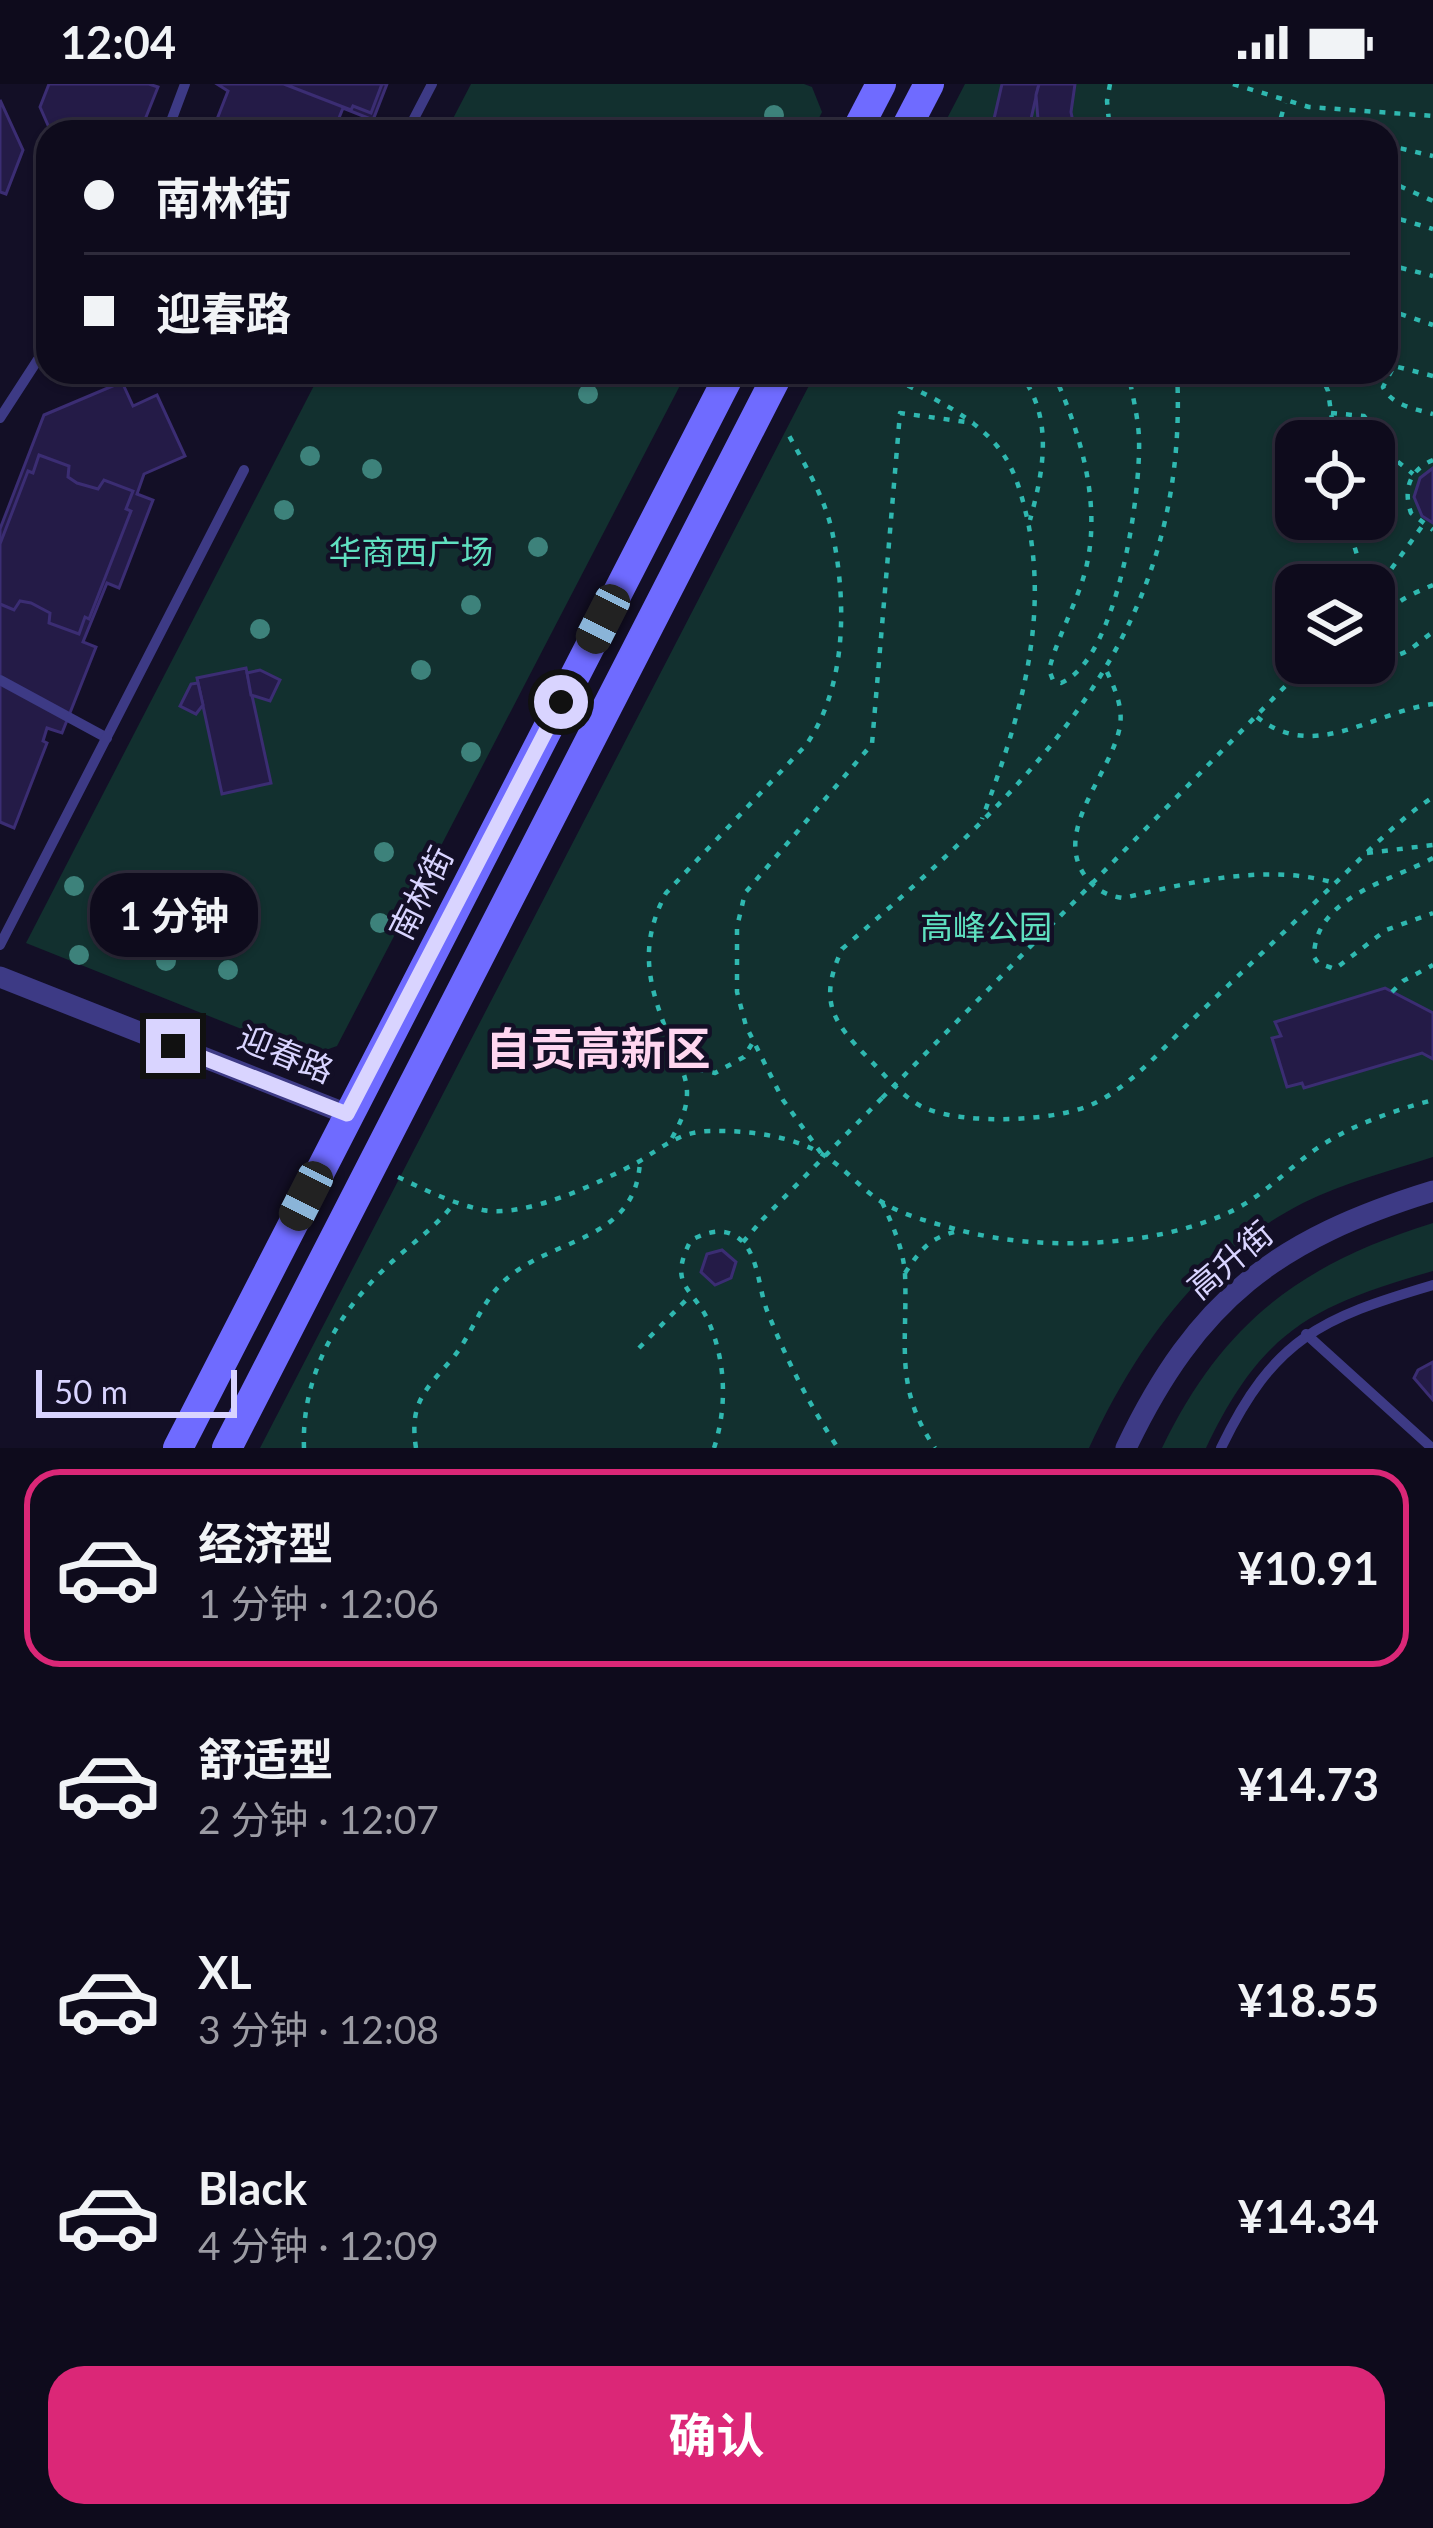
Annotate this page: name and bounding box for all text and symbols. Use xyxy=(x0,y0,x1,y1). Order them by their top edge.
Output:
text: 12:04 xyxy=(60,15,176,69)
text: 南林街 xyxy=(156,171,291,225)
text: 迎春路 xyxy=(156,286,291,340)
map controls xyxy=(1275,420,1395,684)
button: locate xyxy=(1275,420,1395,540)
park label: 华商西广场 xyxy=(329,531,494,571)
button: layers xyxy=(1275,564,1395,684)
car xyxy=(571,579,635,659)
route start xyxy=(534,675,588,729)
street label: 南林街 xyxy=(380,839,460,946)
callout: 1 分钟 xyxy=(89,872,257,956)
text: 1 分钟 xyxy=(119,892,229,938)
park label: 高峰公园 xyxy=(920,906,1052,946)
street label: 迎春路 xyxy=(233,1016,340,1090)
route end xyxy=(146,1019,200,1073)
district label: 自贡高新区 xyxy=(485,1021,711,1075)
car xyxy=(274,1156,338,1236)
street label: 高升街 xyxy=(1179,1212,1280,1306)
scale bar xyxy=(36,1364,237,1417)
text: 50 m xyxy=(54,1371,128,1411)
icon: car xyxy=(54,1514,162,1622)
text: 经济型 xyxy=(198,1516,333,1570)
text: ¥10.91 xyxy=(1238,1541,1379,1595)
text: 1 分钟 · 12:06 xyxy=(198,1580,439,1626)
icon: car xyxy=(54,1730,162,1838)
text: 舒适型 xyxy=(198,1732,333,1786)
text: ¥14.73 xyxy=(1238,1757,1379,1811)
text: 2 分钟 · 12:07 xyxy=(198,1796,439,1842)
text: XL xyxy=(198,1945,252,1999)
icon: car xyxy=(54,1946,162,2054)
text: ¥18.55 xyxy=(1238,1973,1379,2027)
text: 3 分钟 · 12:08 xyxy=(198,2006,439,2052)
text: Black xyxy=(198,2161,307,2215)
icon: car xyxy=(54,2162,162,2270)
text: ¥14.34 xyxy=(1238,2189,1379,2243)
text: 4 分钟 · 12:09 xyxy=(198,2222,439,2268)
button: 确认 xyxy=(48,2366,1385,2504)

